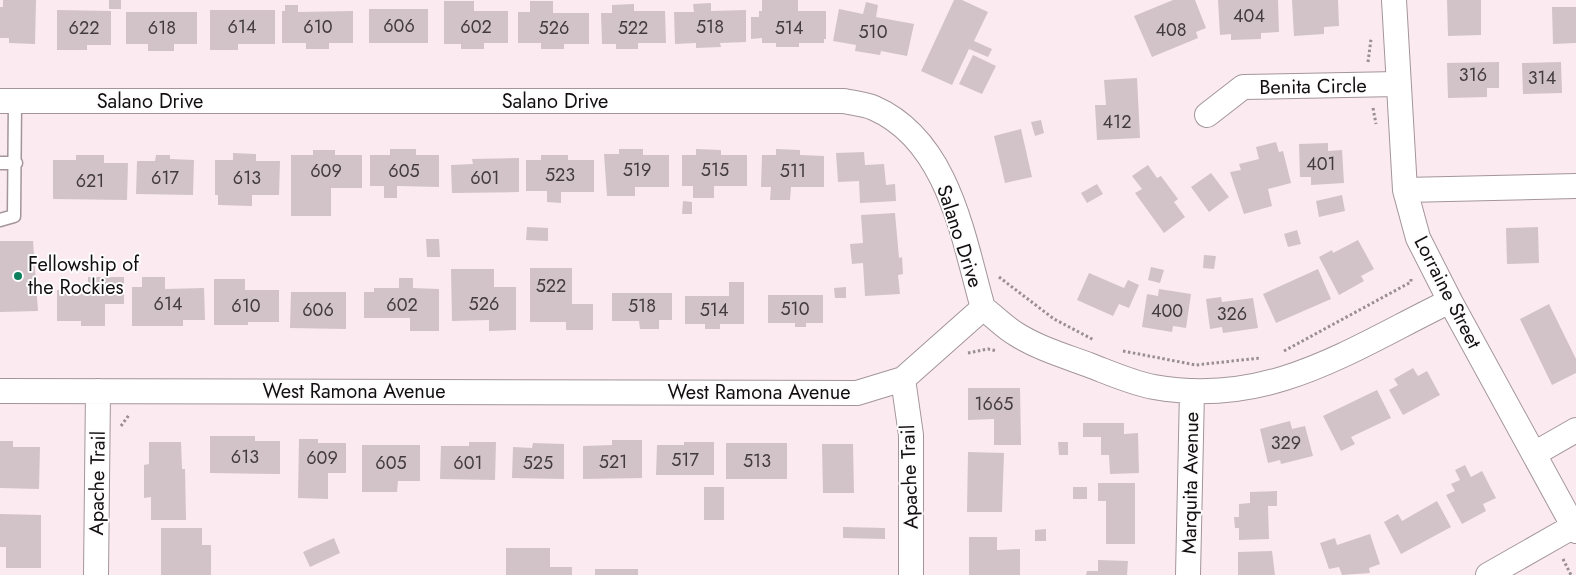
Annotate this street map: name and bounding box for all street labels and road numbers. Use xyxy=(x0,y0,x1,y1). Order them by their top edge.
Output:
street label: Benita Circle xyxy=(1259,71,1367,102)
street label: Salano Drive xyxy=(97,87,203,116)
street label: Salano Drive xyxy=(502,87,608,116)
street label: Salano Drive xyxy=(929,181,990,291)
street label: Lorraine Street xyxy=(1407,231,1488,354)
street label: West Ramona Avenue xyxy=(262,377,446,406)
street label: West Ramona Avenue xyxy=(667,378,851,407)
street label: Marquita Avenue xyxy=(1175,412,1206,554)
street label: Apache Trail xyxy=(893,424,926,530)
street label: Apache Trail xyxy=(82,430,113,536)

